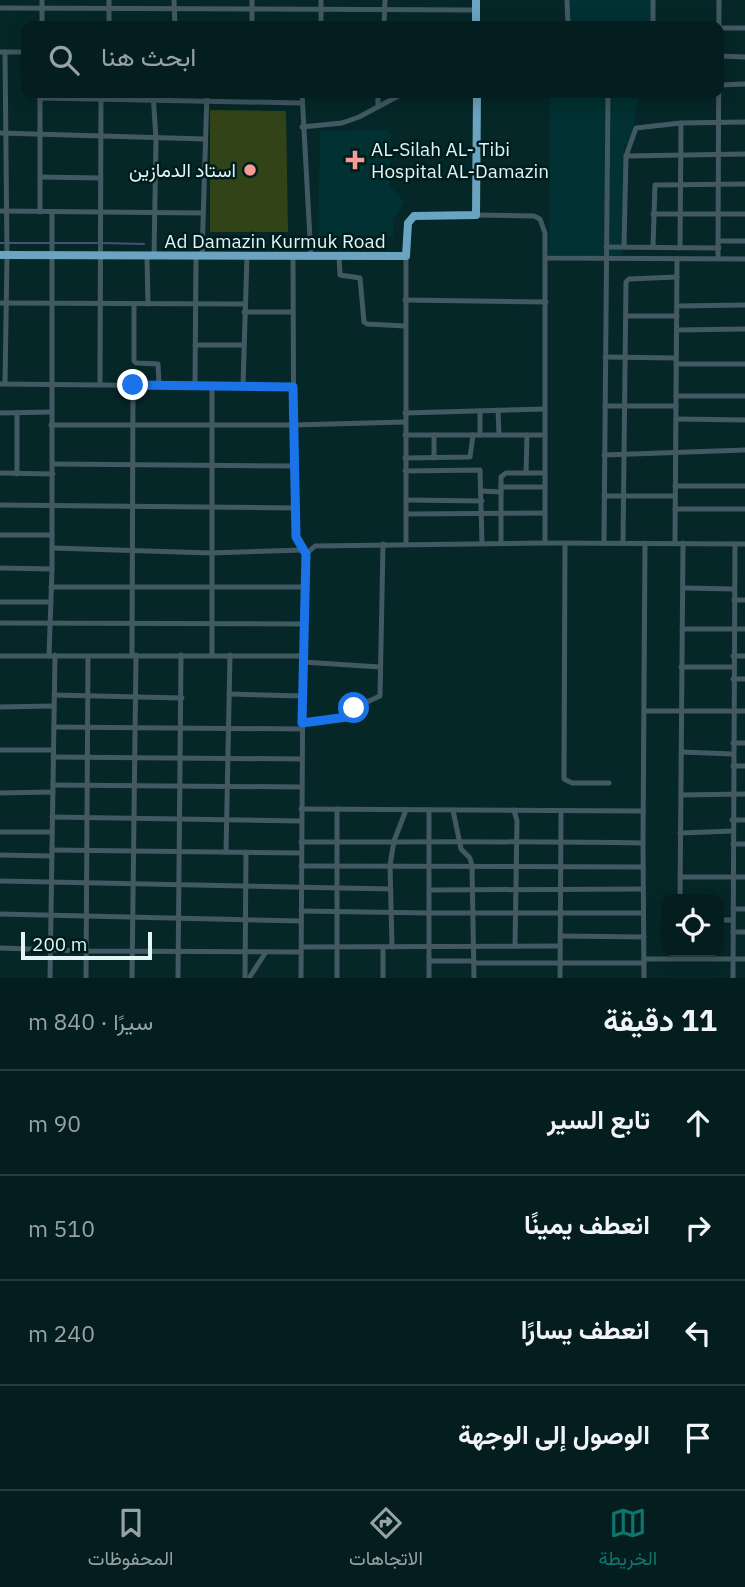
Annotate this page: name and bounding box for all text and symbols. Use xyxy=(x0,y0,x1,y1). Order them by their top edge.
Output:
search box xyxy=(21,21,724,98)
text: ابحث هنا xyxy=(101,39,196,73)
icon: search xyxy=(45,41,83,79)
place label: AL-Silah AL- Tibi Hospital AL-Damazin xyxy=(371,137,549,183)
marker: AL-Silah AL- Tibi Hospital AL-Damazin xyxy=(345,150,365,170)
place label: استاد الدمازين xyxy=(129,158,236,182)
marker: استاد الدمازين xyxy=(242,162,258,178)
street label: Ad Damazin Kurmuk Road xyxy=(164,229,386,253)
route end xyxy=(117,369,148,400)
route start xyxy=(338,692,369,723)
map controls xyxy=(661,894,724,957)
button: locate xyxy=(661,894,724,957)
scale bar xyxy=(21,929,152,961)
text: 200 m xyxy=(32,932,87,956)
text: 11 دقيقة xyxy=(603,1000,717,1039)
text: سيرًا · 840 m xyxy=(28,1006,153,1036)
text: تابع السير xyxy=(547,1102,650,1136)
icon: ahead xyxy=(679,1104,717,1142)
text: 90 m xyxy=(28,1108,81,1138)
text: انعطف يمينًا xyxy=(524,1207,650,1241)
icon: right xyxy=(679,1209,717,1247)
text: 510 m xyxy=(28,1213,95,1243)
text: انعطف يسارًا xyxy=(521,1312,650,1346)
icon: left xyxy=(679,1314,717,1352)
text: 240 m xyxy=(28,1318,95,1348)
text: الوصول إلى الوجهة xyxy=(458,1417,650,1451)
icon: arrive xyxy=(679,1419,717,1457)
tab: المحفوظات xyxy=(88,1504,173,1575)
tab: الاتجاهات xyxy=(349,1504,423,1575)
tab: الخريطة xyxy=(598,1504,657,1575)

